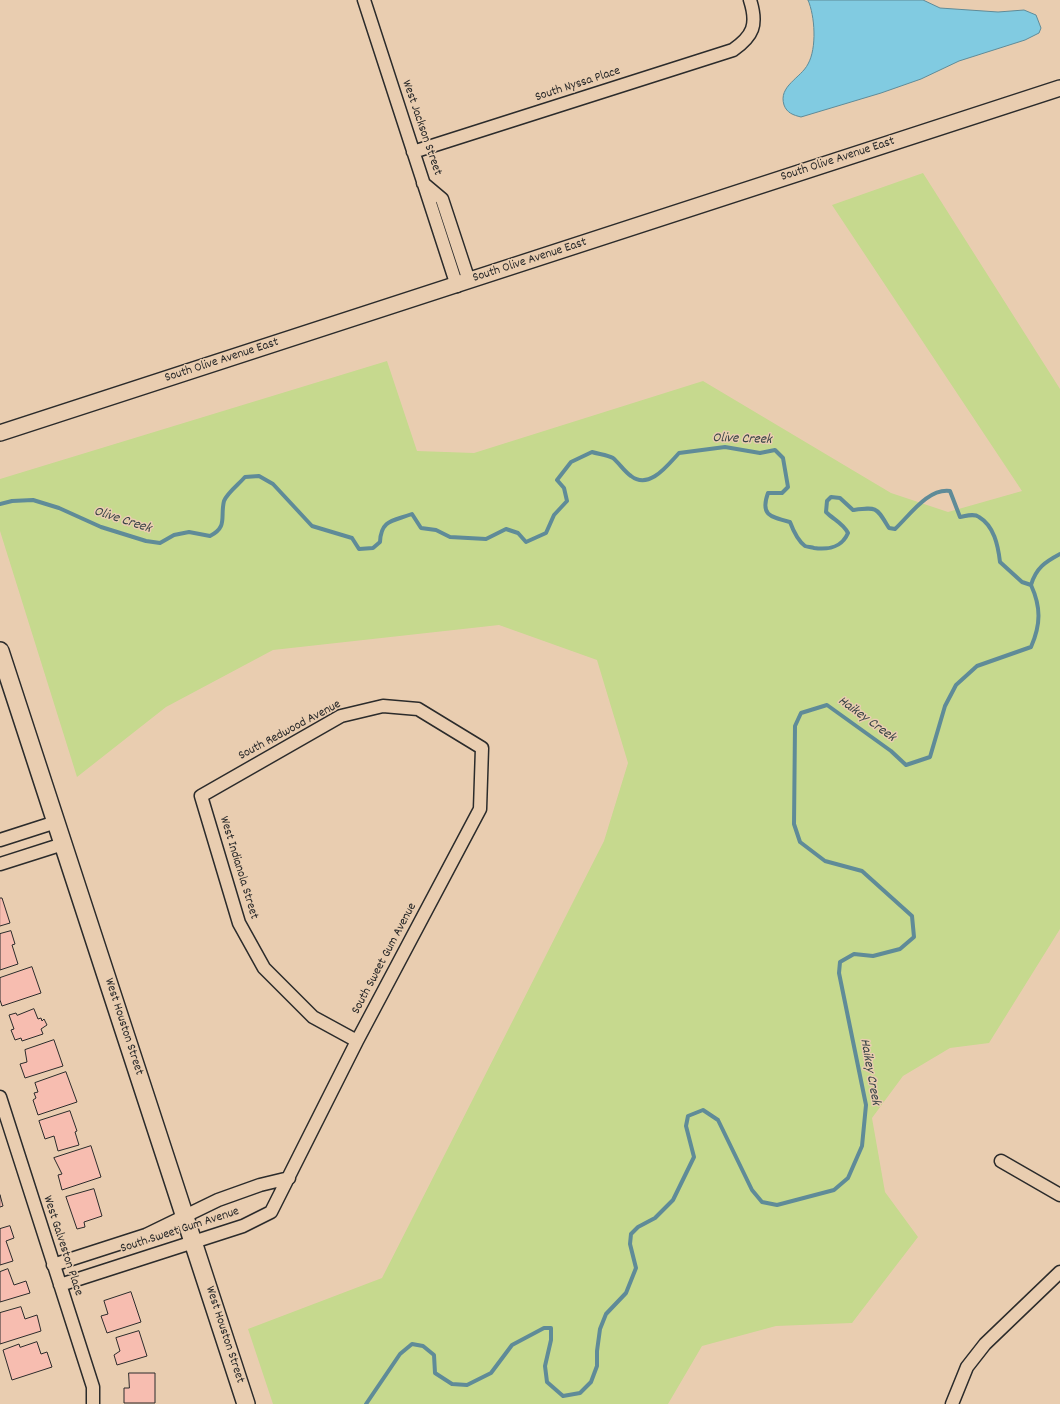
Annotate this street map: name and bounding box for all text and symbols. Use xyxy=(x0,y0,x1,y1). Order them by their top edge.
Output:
street label: South Nyssa Place xyxy=(533,64,623,106)
street label: West Jackson Street xyxy=(397,78,445,178)
street label: South Olive Avenue East xyxy=(779,134,897,186)
street label: South Olive Avenue East xyxy=(471,235,589,287)
street label: South Olive Avenue East xyxy=(163,335,281,387)
water label: Olive Creek xyxy=(712,431,772,449)
water label: Olive Creek xyxy=(91,504,153,538)
water label: Haikey Creek xyxy=(834,693,898,747)
street label: South Redwood Avenue xyxy=(236,697,344,765)
street label: West Indianola Street xyxy=(215,815,261,921)
street label: South Sweet Gum Avenue xyxy=(349,901,421,1017)
street label: West Houston Street xyxy=(100,977,146,1077)
water label: Haikey Creek xyxy=(855,1037,883,1107)
street label: West Galveston Place xyxy=(38,1194,86,1298)
street label: South Sweet Gum Avenue xyxy=(119,1204,241,1258)
street label: West Houston Street xyxy=(201,1285,247,1385)

